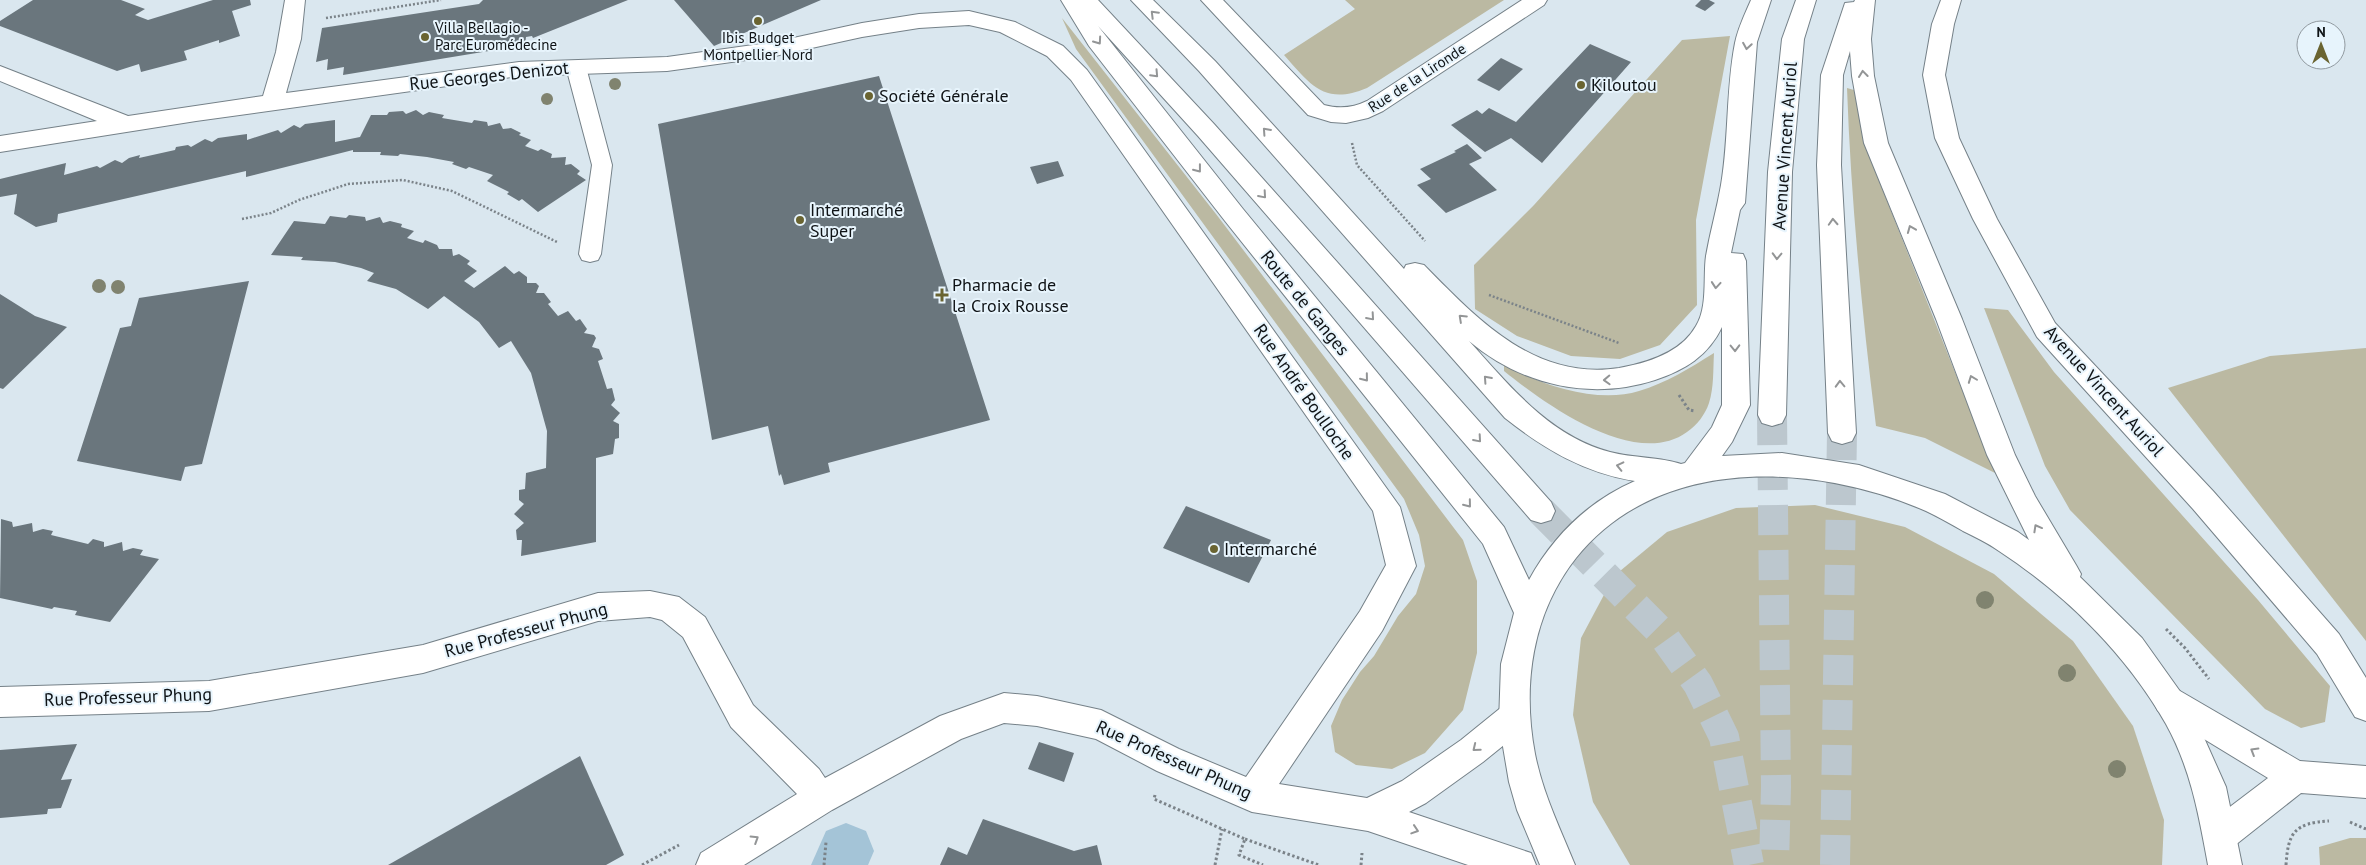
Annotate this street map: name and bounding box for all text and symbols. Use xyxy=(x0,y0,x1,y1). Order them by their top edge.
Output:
one-way arrow xyxy=(1151,11,1160,20)
marker: Ibis Budget Montpellier Nord xyxy=(752,15,764,27)
place label: Villa Bellagio - Parc Euromédecine xyxy=(434,18,557,54)
north arrow xyxy=(2296,20,2346,70)
text: N xyxy=(2316,23,2326,41)
place label: Ibis Budget Montpellier Nord xyxy=(703,28,813,64)
marker: Villa Bellagio - Parc Euromédecine xyxy=(419,31,431,43)
one-way arrow xyxy=(1092,35,1101,45)
street label: Rue de la Lironde xyxy=(1364,39,1469,116)
one-way arrow xyxy=(1742,42,1752,51)
street label: Rue Georges Denizot xyxy=(408,56,570,95)
street label: Avenue Vincent Auriol xyxy=(1767,60,1802,231)
one-way arrow xyxy=(1149,69,1158,78)
one-way arrow xyxy=(1858,70,1869,78)
place label: Kiloutou xyxy=(1591,73,1657,96)
marker: Kiloutou xyxy=(1575,79,1587,91)
place label: Société Générale xyxy=(879,84,1009,107)
marker: Société Générale xyxy=(863,90,875,102)
one-way arrow xyxy=(1263,128,1272,137)
one-way arrow xyxy=(1192,163,1200,172)
one-way arrow xyxy=(1258,190,1267,199)
place label: Intermarché Super xyxy=(810,198,903,242)
marker: Intermarché Super xyxy=(794,214,806,226)
one-way arrow xyxy=(1827,218,1838,226)
one-way arrow xyxy=(1907,225,1918,234)
street label: Route de Ganges xyxy=(1256,245,1355,360)
one-way arrow xyxy=(1772,252,1782,260)
place label: Pharmacie de la Croix Rousse xyxy=(952,273,1069,317)
one-way arrow xyxy=(1711,281,1722,289)
marker: Pharmacie de la Croix Rousse xyxy=(936,289,948,301)
one-way arrow xyxy=(1365,312,1374,321)
one-way arrow xyxy=(1459,315,1468,324)
street label: Rue André Boulloche xyxy=(1249,319,1360,464)
street label: Avenue Vincent Auriol xyxy=(2039,320,2170,462)
one-way arrow xyxy=(1730,344,1740,352)
one-way arrow xyxy=(1360,372,1369,381)
one-way arrow xyxy=(1603,374,1611,385)
one-way arrow xyxy=(1484,375,1493,384)
one-way arrow xyxy=(1968,376,1978,384)
one-way arrow xyxy=(1835,380,1846,388)
one-way arrow xyxy=(1472,434,1481,443)
one-way arrow xyxy=(1615,461,1624,472)
one-way arrow xyxy=(1462,498,1470,507)
one-way arrow xyxy=(2034,524,2044,533)
place label: Intermarché xyxy=(1224,537,1317,560)
marker: Intermarché xyxy=(1208,543,1220,555)
street label: Rue Professeur Phung xyxy=(442,597,610,662)
street label: Rue Professeur Phung xyxy=(44,682,212,711)
street label: Rue Professeur Phung xyxy=(1093,715,1256,804)
one-way arrow xyxy=(1472,742,1482,751)
one-way arrow xyxy=(2251,748,2260,758)
one-way arrow xyxy=(1410,825,1418,835)
one-way arrow xyxy=(749,836,758,846)

